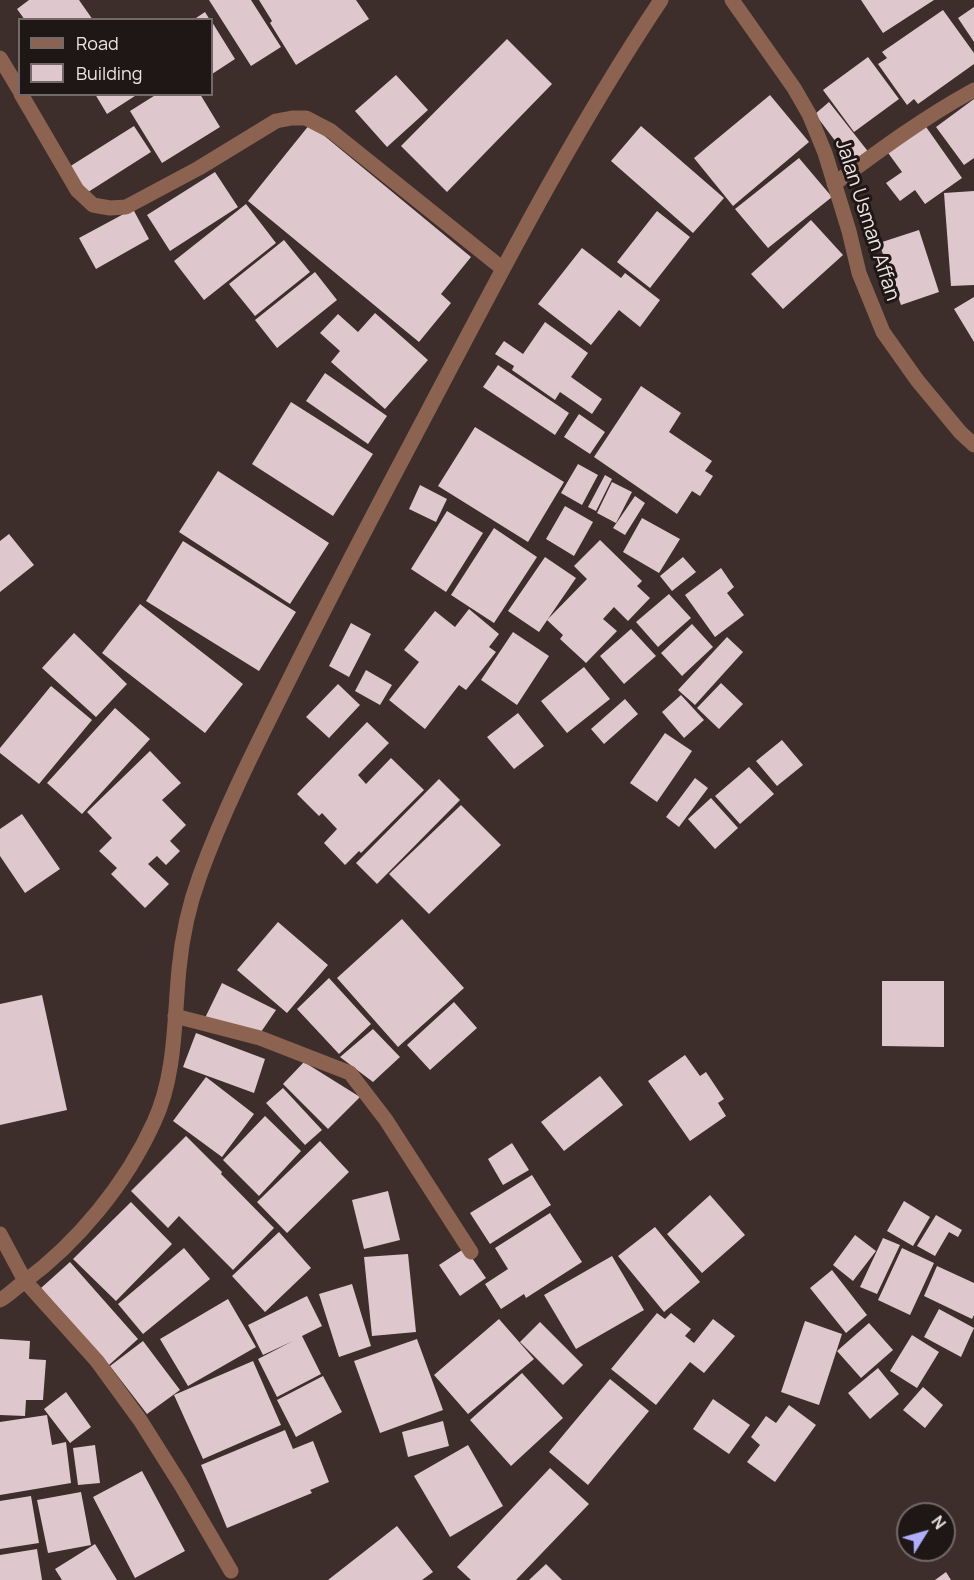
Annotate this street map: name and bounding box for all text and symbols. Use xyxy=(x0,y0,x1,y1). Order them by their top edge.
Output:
legend xyxy=(18,18,213,96)
text: Road xyxy=(76,31,119,55)
text: Building xyxy=(76,61,142,85)
street label: Jalan Usman Affan xyxy=(830,136,904,304)
north arrow xyxy=(896,1502,956,1562)
text: N xyxy=(927,1511,951,1534)

